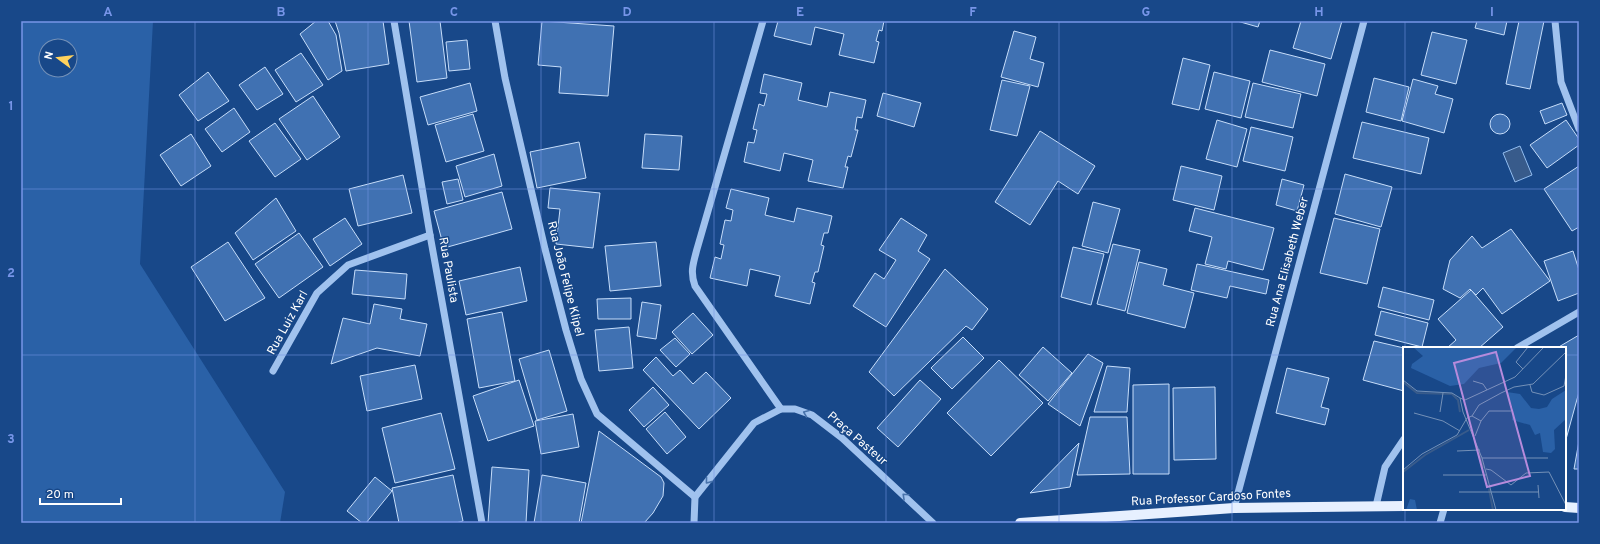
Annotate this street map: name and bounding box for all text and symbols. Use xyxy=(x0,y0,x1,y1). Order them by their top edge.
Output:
text: A xyxy=(103,5,113,21)
text: B xyxy=(277,5,286,21)
text: C xyxy=(450,5,458,21)
text: D xyxy=(622,5,632,21)
text: E xyxy=(796,5,804,21)
text: F xyxy=(969,5,977,21)
text: G xyxy=(1142,5,1151,21)
text: H xyxy=(1314,5,1324,21)
text: I xyxy=(1490,5,1494,21)
north arrow xyxy=(38,38,78,78)
text: N xyxy=(42,50,57,61)
text: 1 xyxy=(8,99,14,115)
street label: Rua Ana Elisabeth Weber xyxy=(1263,195,1313,329)
street label: Rua João Felipe Klipel xyxy=(543,220,587,338)
street label: Rua Paulista xyxy=(434,236,462,304)
text: 2 xyxy=(7,266,15,282)
street label: Rua Luiz Karl xyxy=(264,288,312,358)
inset map xyxy=(1403,347,1566,510)
street label: Praça Pasteur xyxy=(823,408,891,470)
one-way arrow xyxy=(802,409,809,417)
text: 3 xyxy=(7,432,15,448)
one-way arrow xyxy=(706,476,713,483)
scale bar xyxy=(40,480,121,506)
street label: Rua Professor Cardoso Fontes xyxy=(1131,486,1291,510)
text: 20 m xyxy=(46,487,74,503)
one-way arrow xyxy=(902,494,909,501)

